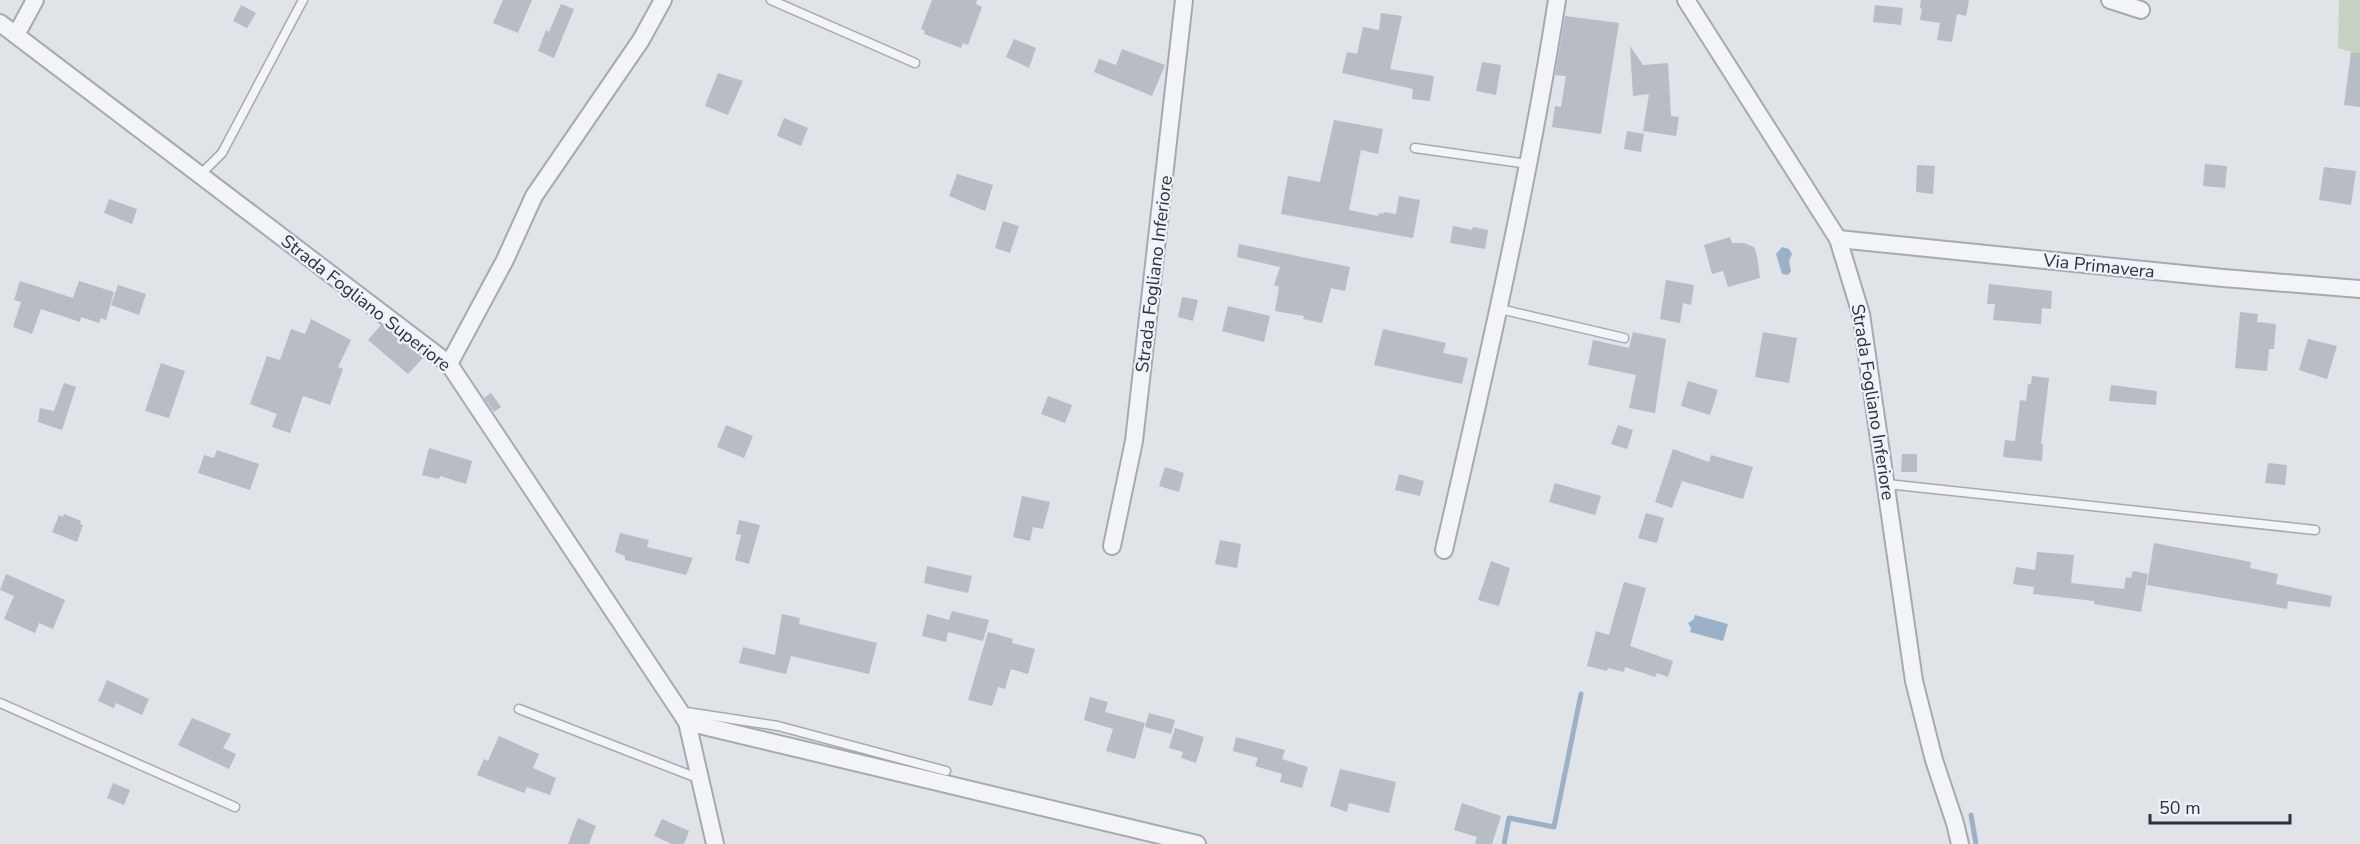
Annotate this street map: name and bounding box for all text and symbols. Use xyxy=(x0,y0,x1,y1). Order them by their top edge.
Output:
street label: Strada Fogliano Inferiore xyxy=(1130,174,1178,374)
street label: Strada Fogliano Superiore xyxy=(276,229,456,377)
street label: Via Primavera xyxy=(2041,248,2156,284)
street label: Strada Fogliano Inferiore xyxy=(1846,302,1900,502)
scale bar xyxy=(2150,787,2290,825)
text: 50 m xyxy=(2159,796,2201,820)

